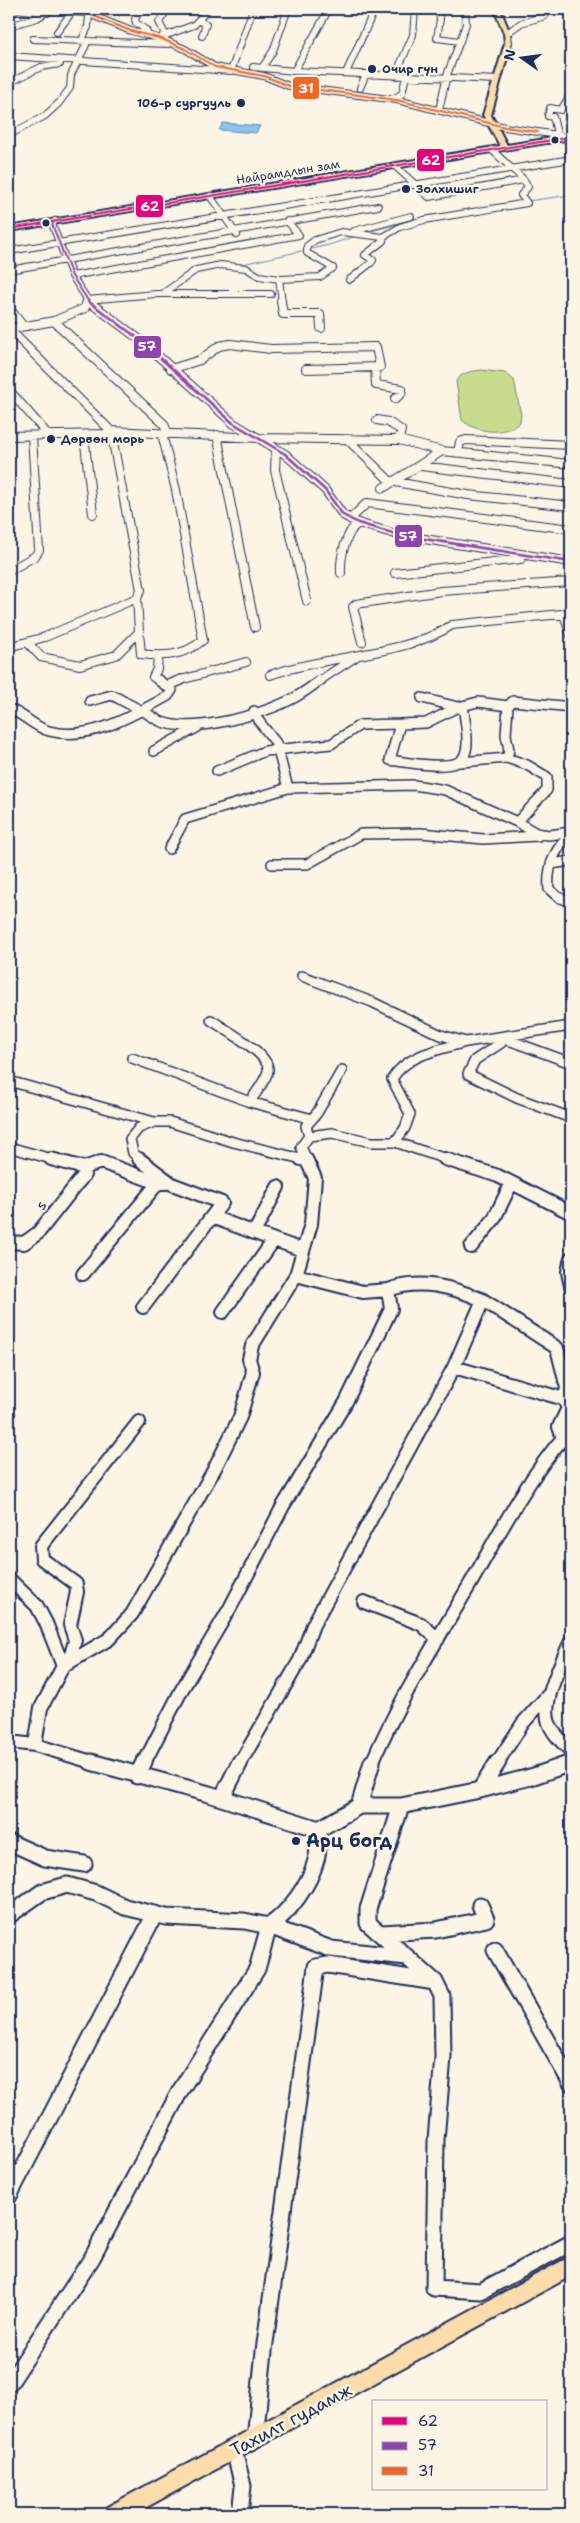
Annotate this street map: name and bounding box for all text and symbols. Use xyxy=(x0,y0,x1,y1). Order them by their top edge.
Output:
north arrow xyxy=(498,32,548,82)
text: N xyxy=(499,47,519,62)
place label: Очир гүн xyxy=(382,61,438,77)
marker: Очир гүн xyxy=(366,63,378,75)
line badge: 31 xyxy=(292,76,320,100)
text: 31 xyxy=(298,79,314,97)
place label: 106-р сургууль xyxy=(137,95,231,111)
marker: 106-р сургууль xyxy=(235,97,247,109)
unlabelled marker xyxy=(550,135,560,145)
line badge: 62 xyxy=(416,148,445,172)
text: 62 xyxy=(421,151,441,169)
street label: Найрамдлын зам xyxy=(235,156,341,188)
place label: Золхишиг xyxy=(416,181,480,197)
marker: Золхишиг xyxy=(400,183,412,195)
line badge: 62 xyxy=(135,194,164,218)
text: 62 xyxy=(140,197,160,215)
unlabelled marker xyxy=(41,218,51,228)
line badge: 57 xyxy=(133,335,162,359)
text: 57 xyxy=(138,337,156,355)
place label: Дөрвөн морь xyxy=(61,431,145,447)
marker: Дөрвөн морь xyxy=(45,433,57,445)
line badge: 57 xyxy=(394,524,423,548)
text: 57 xyxy=(399,527,417,545)
street label: s xyxy=(31,1196,51,1214)
place label: Арц богд xyxy=(306,1829,393,1853)
marker: Арц богд xyxy=(290,1835,302,1847)
street label: Тахилт гудамж xyxy=(226,2378,356,2462)
legend xyxy=(372,2400,548,2490)
text: 62 xyxy=(418,2411,438,2431)
text: 57 xyxy=(418,2435,437,2455)
text: 31 xyxy=(418,2461,434,2481)

